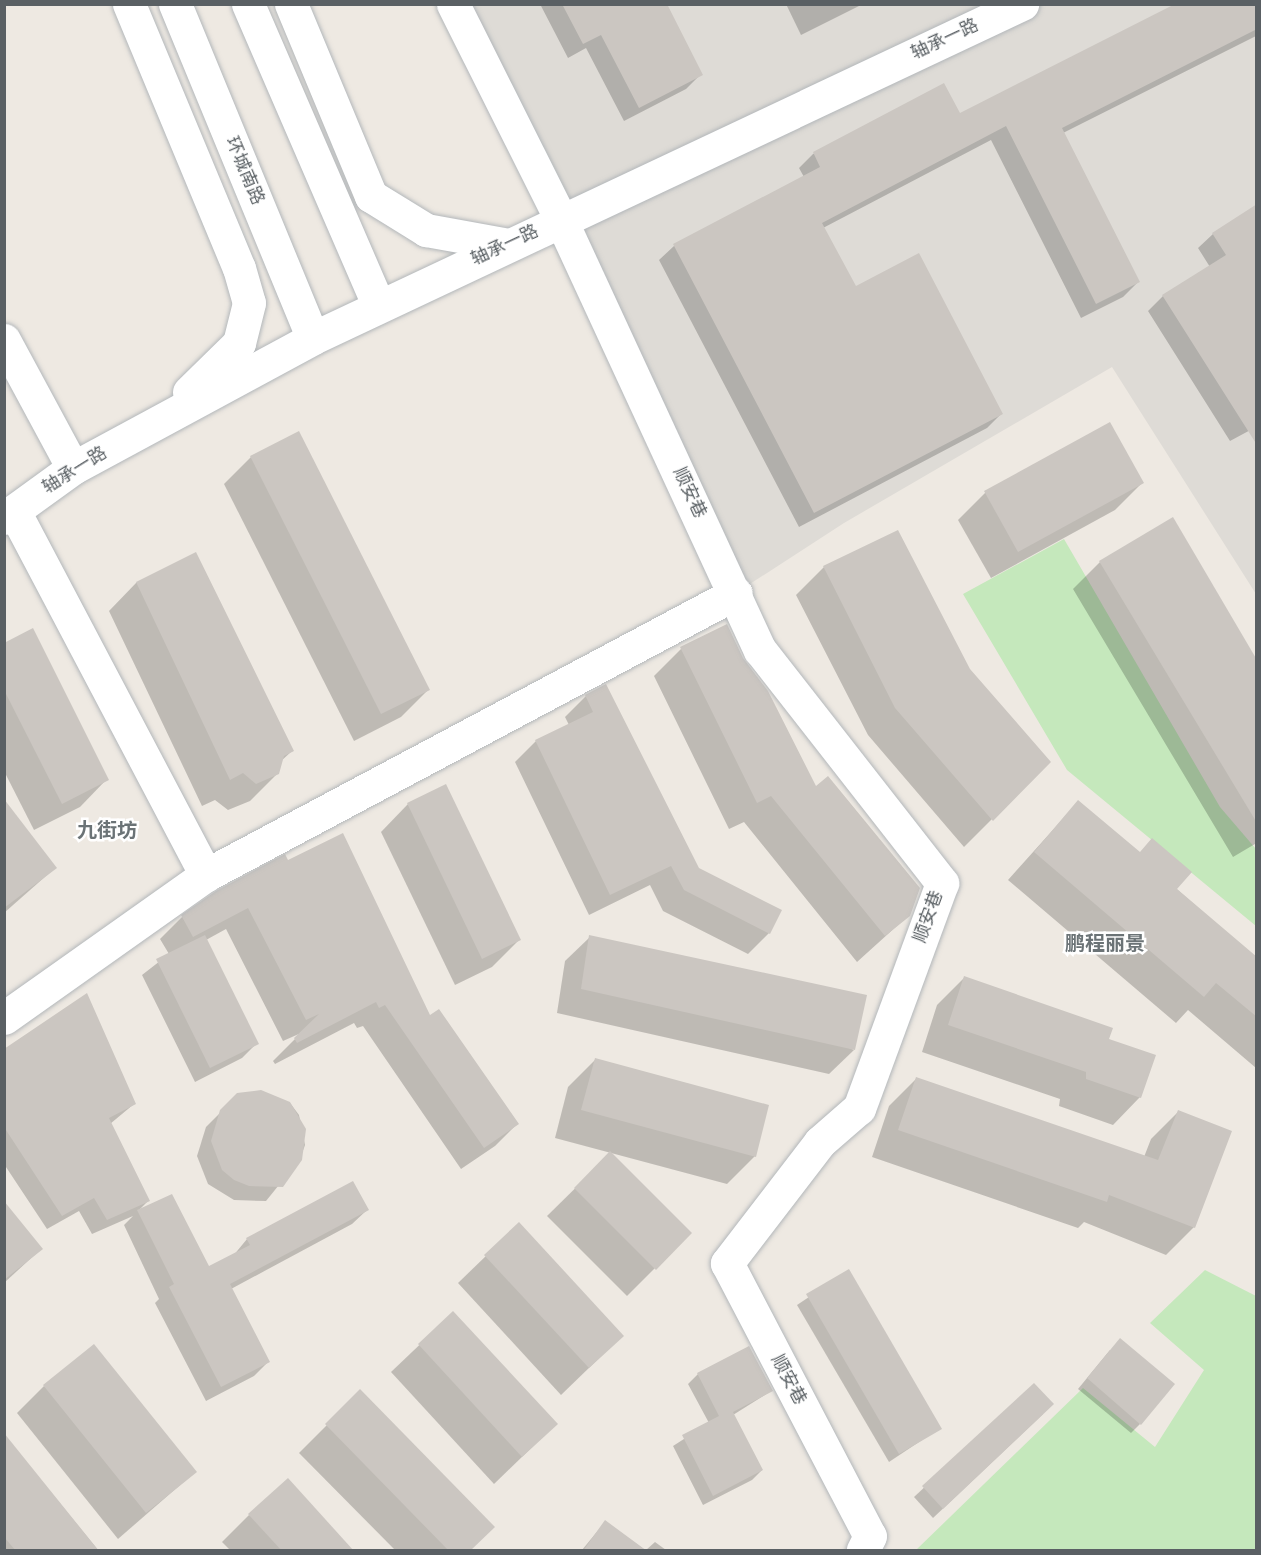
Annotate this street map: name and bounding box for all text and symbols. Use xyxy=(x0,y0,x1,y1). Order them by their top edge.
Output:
street label: 轴承一路 xyxy=(908,15,982,65)
street label: 环城南路 xyxy=(220,134,268,208)
street label: 轴承一路 xyxy=(468,221,542,271)
street label: 轴承一路 xyxy=(39,443,111,499)
street label: 顺安巷 xyxy=(668,464,710,522)
district label: 九街坊 xyxy=(77,819,137,843)
street label: 顺安巷 xyxy=(910,888,948,946)
district label: 鹏程丽景 xyxy=(1065,932,1145,956)
street label: 顺安巷 xyxy=(766,1351,810,1409)

